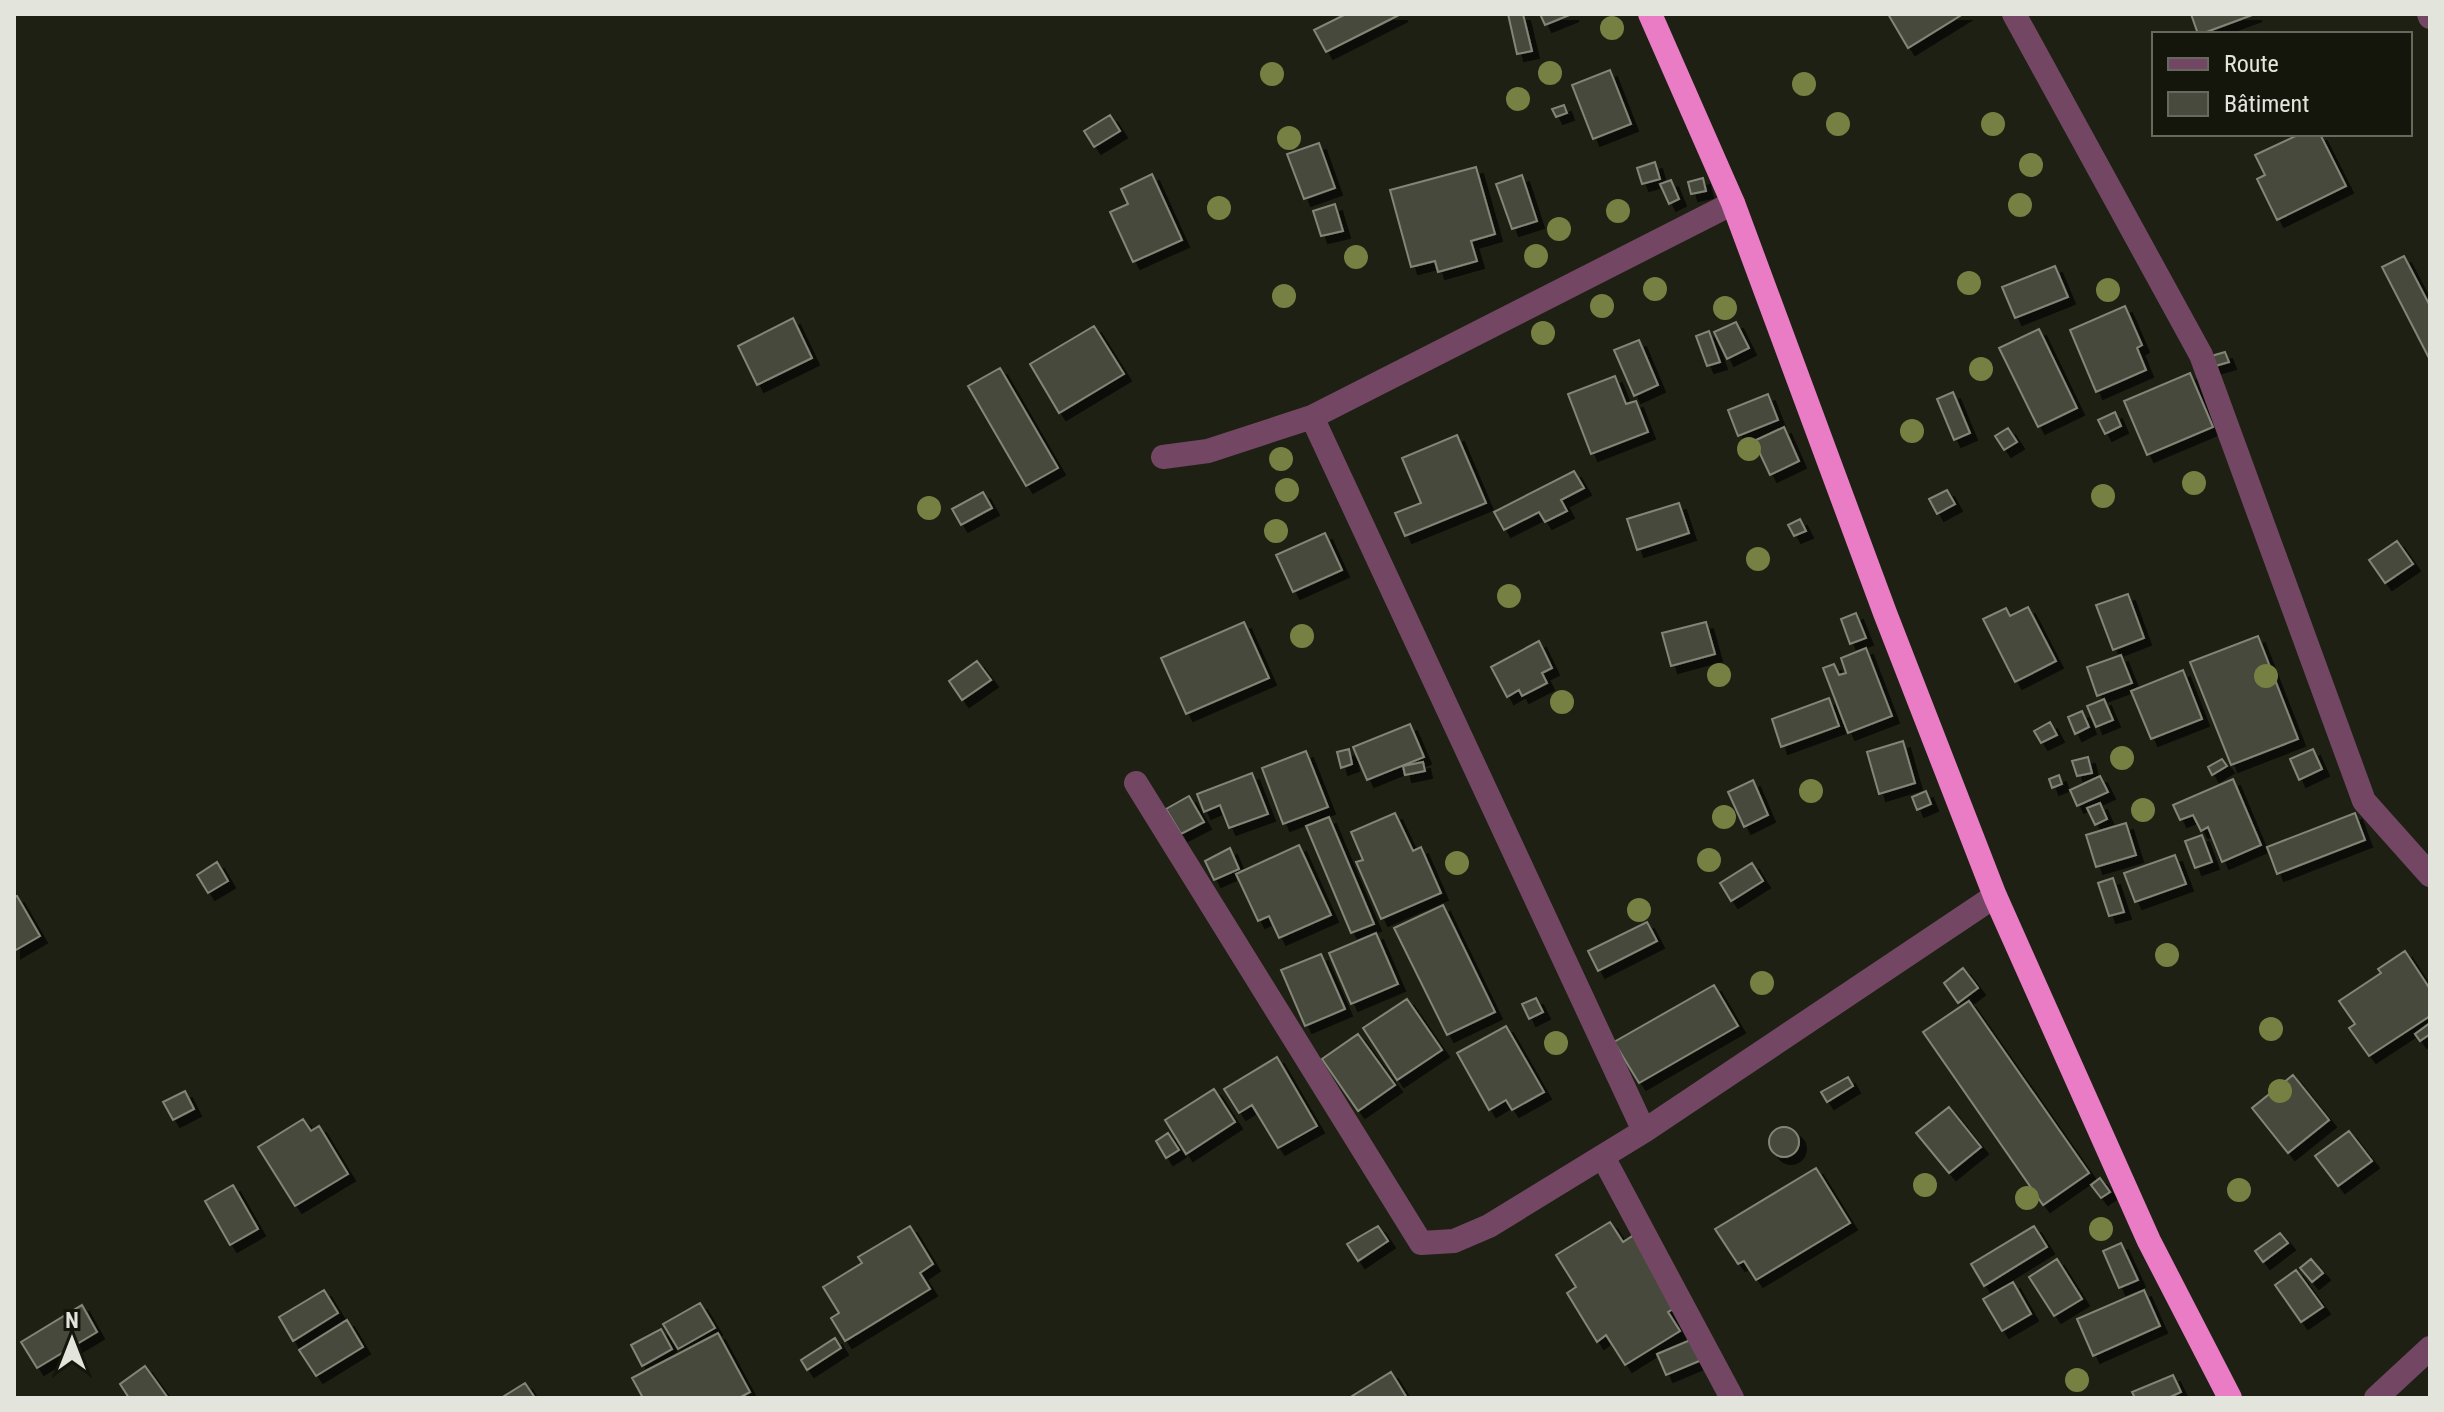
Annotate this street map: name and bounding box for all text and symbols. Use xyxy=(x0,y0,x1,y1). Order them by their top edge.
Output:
legend xyxy=(2152,32,2412,136)
text: Route xyxy=(2224,50,2279,78)
text: Bâtiment xyxy=(2224,90,2309,118)
north arrow xyxy=(32,1300,112,1380)
text: N xyxy=(65,1308,79,1333)

